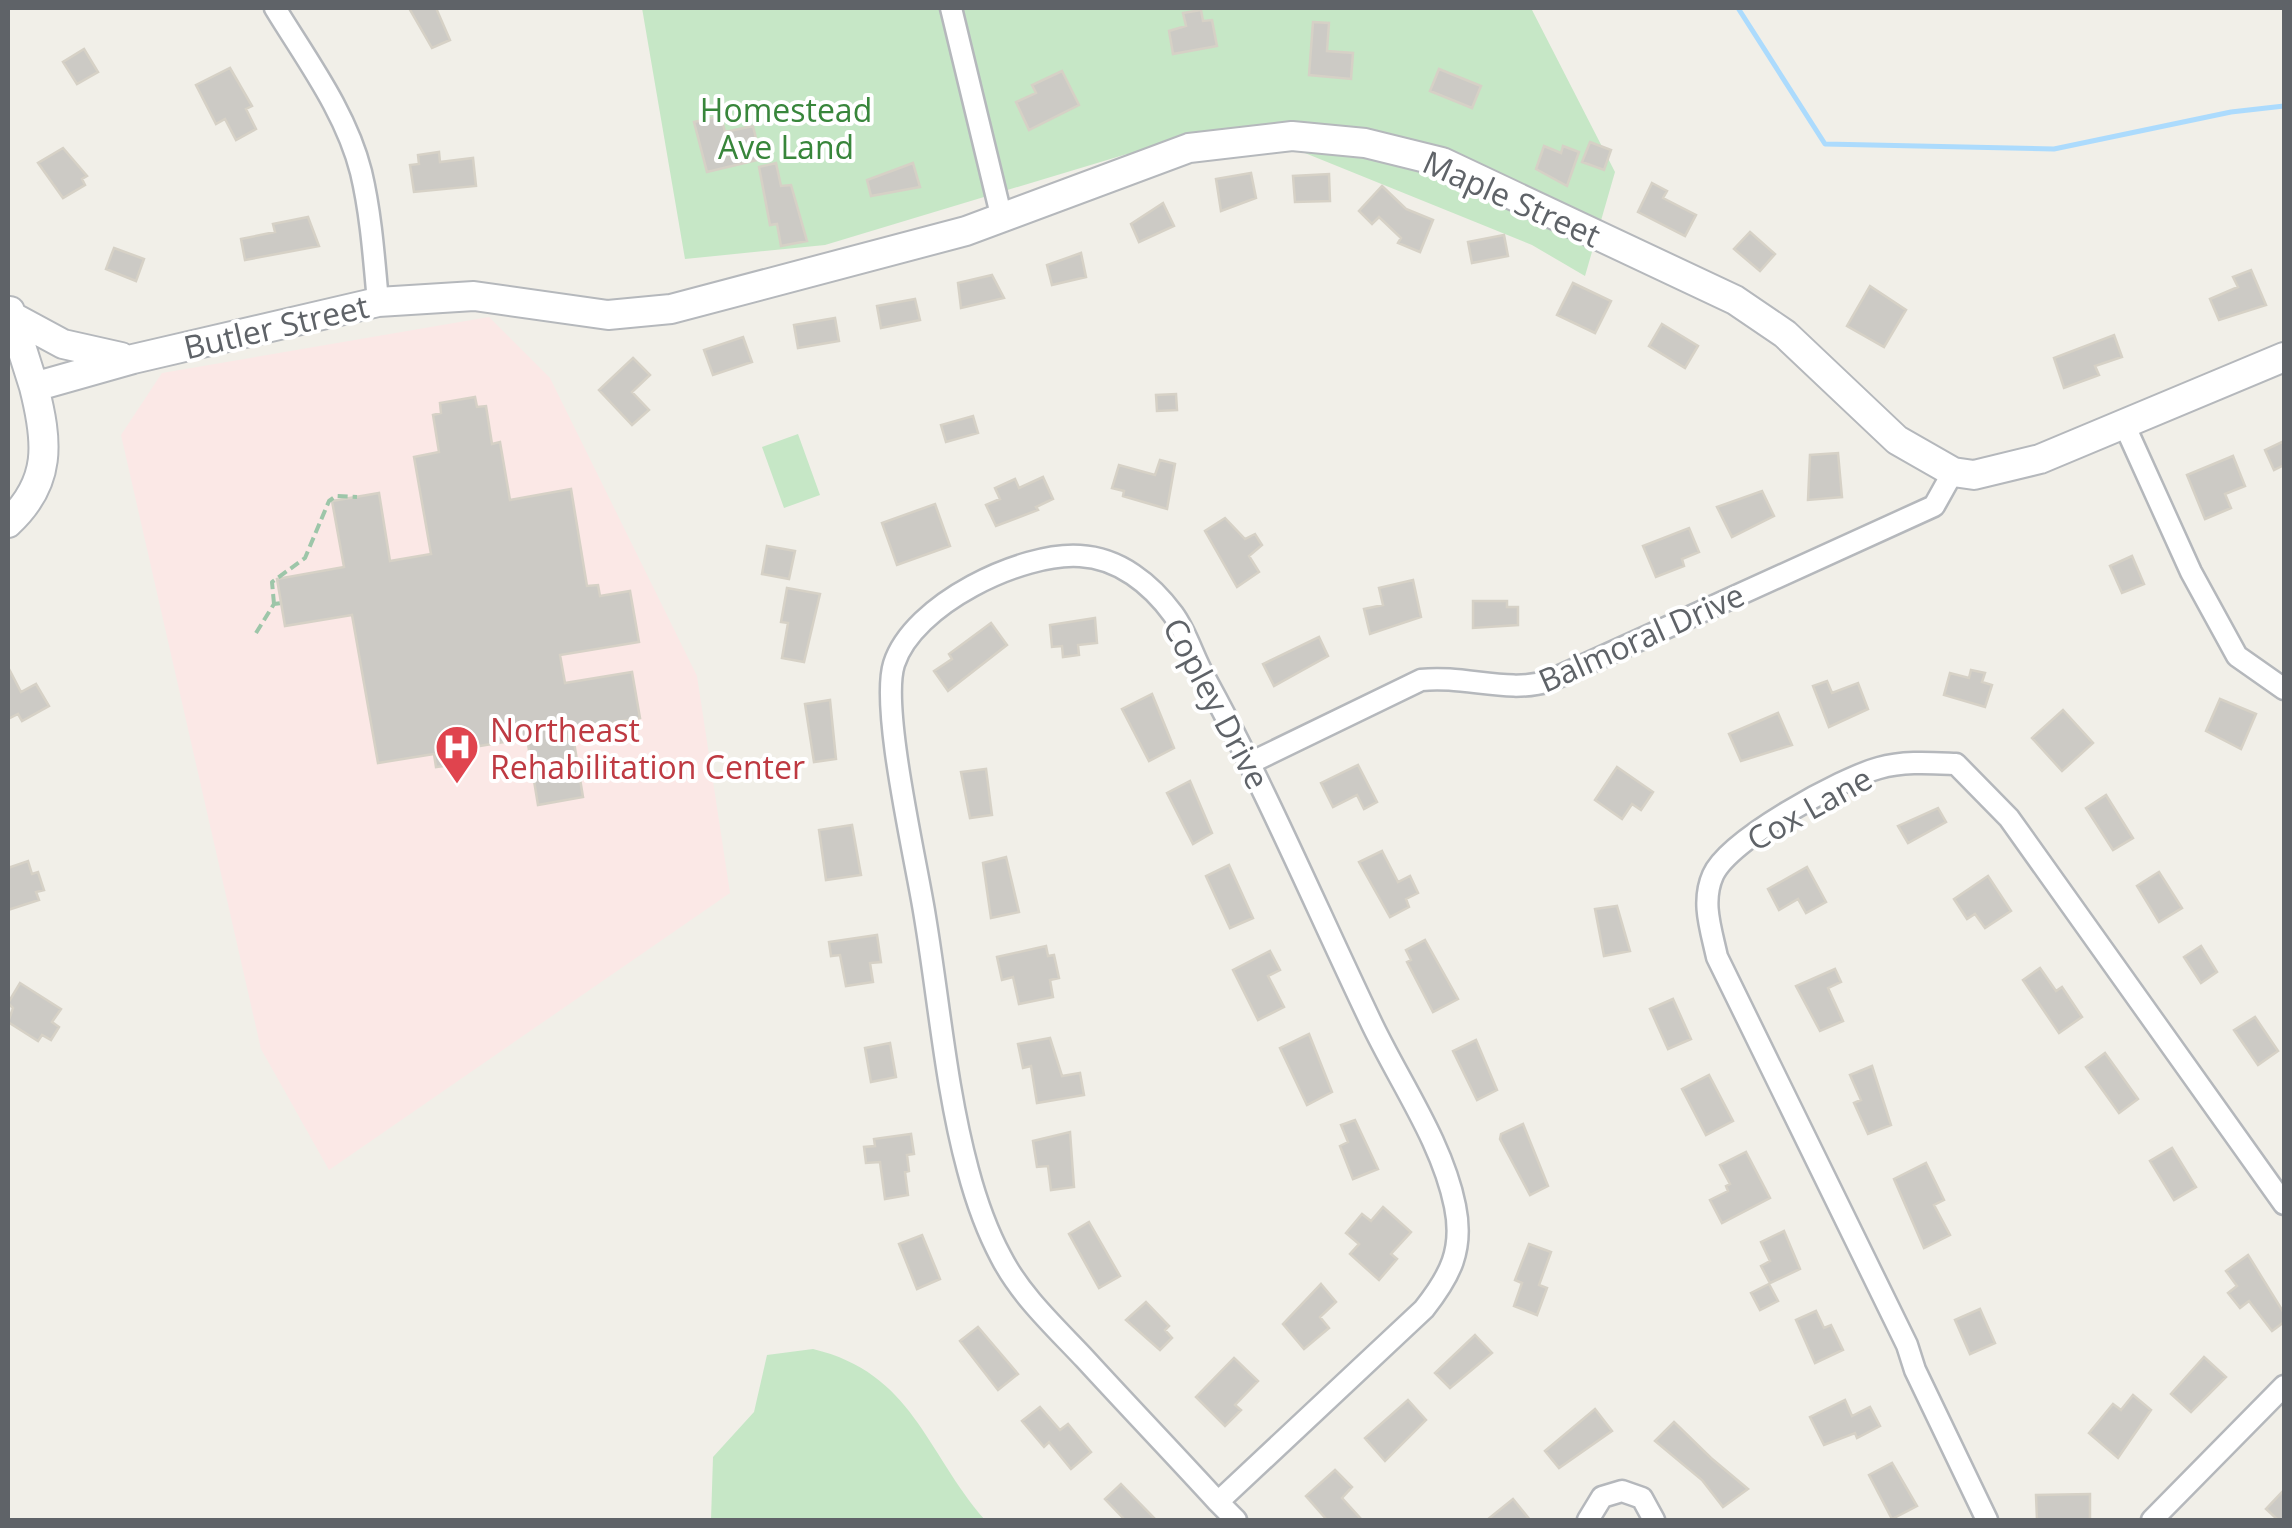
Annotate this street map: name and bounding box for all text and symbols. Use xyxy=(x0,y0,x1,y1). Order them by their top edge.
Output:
park label: Homestead Ave Land xyxy=(700,88,872,168)
street label: Maple Street xyxy=(1417,140,1607,256)
street label: Butler Street xyxy=(179,284,373,368)
street label: Balmoral Drive xyxy=(1531,572,1751,702)
street label: Copley Drive xyxy=(1154,610,1280,796)
place label: Northeast Rehabilitation Center xyxy=(490,708,805,788)
hospital icon: Northeast Rehabilitation Center xyxy=(434,724,480,785)
street label: Cox Lane xyxy=(1739,756,1879,860)

